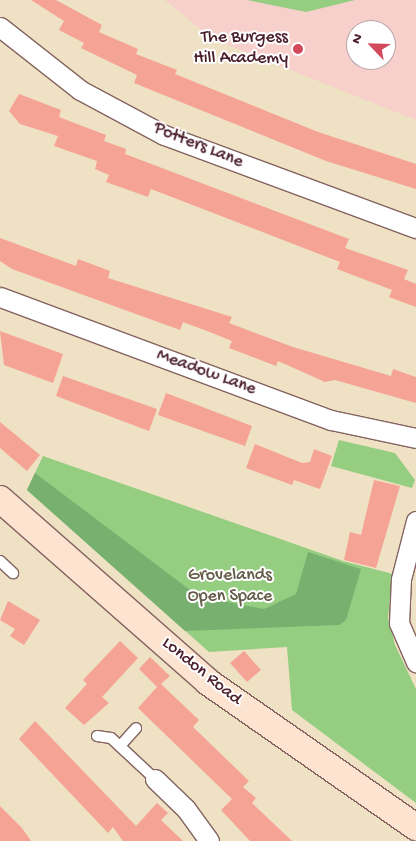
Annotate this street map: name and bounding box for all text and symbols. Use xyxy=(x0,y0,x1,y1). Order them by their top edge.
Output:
north arrow xyxy=(346,20,396,70)
place label: The Burgess Hill Academy xyxy=(193,28,288,70)
text: N xyxy=(348,31,367,47)
marker: The Burgess Hill Academy xyxy=(292,43,304,55)
street label: Potters Lane xyxy=(150,118,246,174)
street label: Meadow Lane xyxy=(153,345,259,401)
park label: Grovelands Open Space xyxy=(188,566,272,608)
street label: London Road xyxy=(157,633,245,711)

